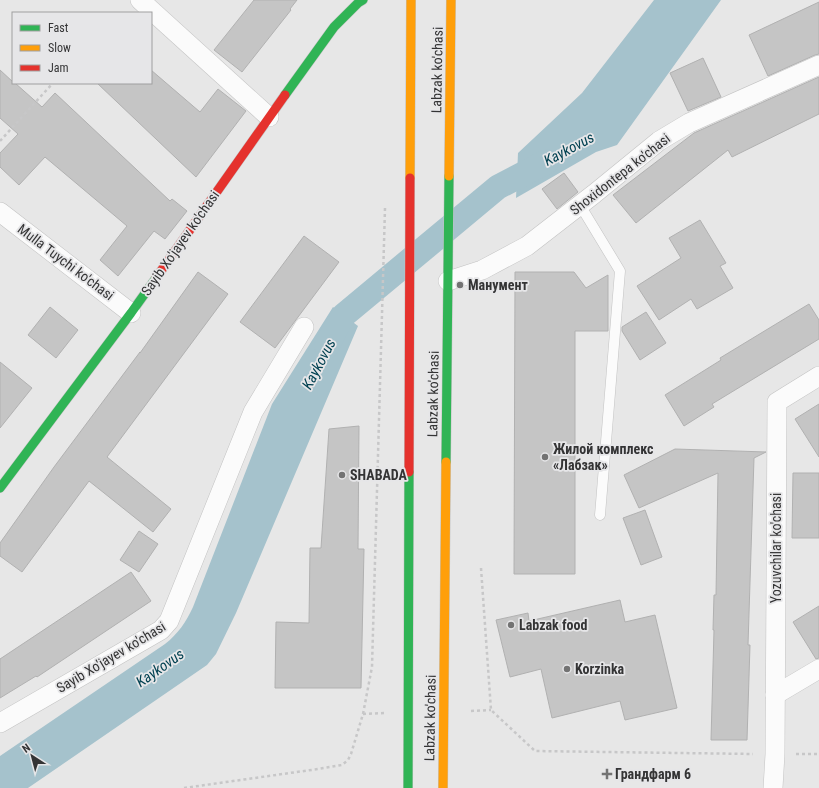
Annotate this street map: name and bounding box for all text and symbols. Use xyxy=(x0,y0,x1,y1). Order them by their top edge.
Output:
legend xyxy=(12,12,152,84)
text: Fast xyxy=(48,21,69,35)
street label: Labzak ko'chasi xyxy=(428,27,446,113)
text: Slow xyxy=(48,41,71,55)
text: Jam xyxy=(48,61,69,75)
water label: Kaykovus xyxy=(541,128,598,170)
street label: Shoxidontepa ko'chasi xyxy=(567,130,673,218)
street label: Sayib Xo'jayev ko'chasi xyxy=(138,188,222,298)
street label: Mulla Tuychi ko'chasi xyxy=(15,221,117,303)
place label: Манумент xyxy=(468,277,528,293)
marker: Манумент xyxy=(455,280,465,290)
water label: Kaykovus xyxy=(298,335,340,392)
street label: Labzak ko'chasi xyxy=(424,351,442,437)
place label: Жилой комплекс «Лабзак» xyxy=(553,441,654,473)
marker: Жилой комплекс «Лабзак» xyxy=(540,452,550,462)
place label: SHABADA xyxy=(350,467,408,483)
marker: SHABADA xyxy=(337,470,347,480)
street label: Yozuvchilar ko'chasi xyxy=(768,493,784,603)
place label: Labzak food xyxy=(519,617,587,633)
street label: Sayib Xo'jayev ko'chasi xyxy=(54,618,168,696)
marker: Labzak food xyxy=(506,620,516,630)
water label: Kaykovus xyxy=(133,645,188,691)
place label: Korzinka xyxy=(575,661,625,677)
marker: Korzinka xyxy=(562,664,572,674)
street label: Labzak ko'chasi xyxy=(421,675,439,761)
north arrow xyxy=(12,736,52,776)
text: N xyxy=(20,741,33,756)
place label: Грандфарм 6 xyxy=(615,766,691,782)
marker: Грандфарм 6 xyxy=(602,769,612,779)

